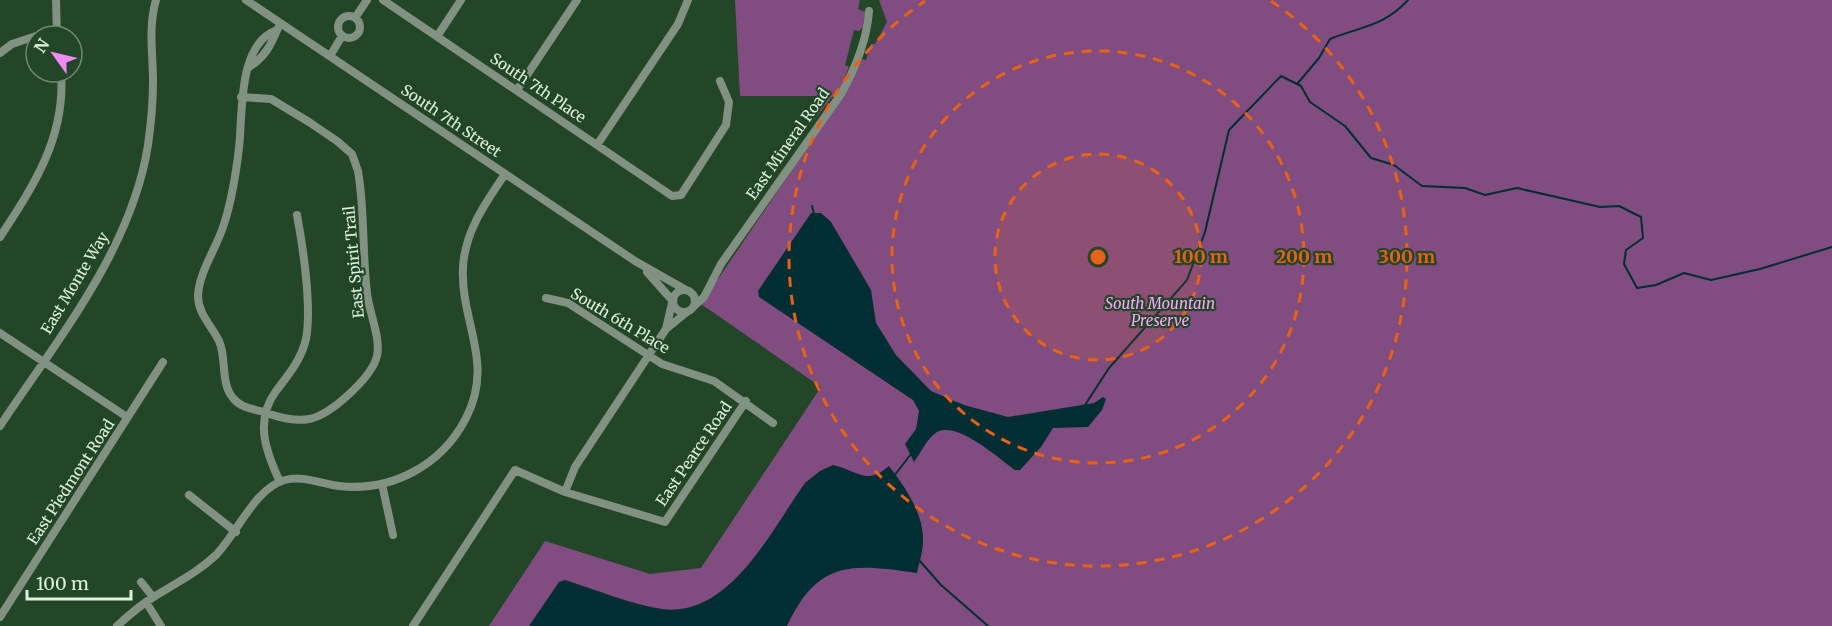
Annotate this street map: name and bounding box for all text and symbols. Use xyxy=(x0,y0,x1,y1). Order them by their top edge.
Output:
north arrow xyxy=(24,24,84,84)
text: N xyxy=(30,34,54,56)
street label: South 7th Place xyxy=(487,49,590,127)
street label: South 7th Street xyxy=(398,80,505,161)
street label: East Mineral Road xyxy=(742,84,833,203)
street label: East Spirit Trail xyxy=(339,205,368,319)
street label: East Monte Way xyxy=(37,228,113,337)
text: 100 m xyxy=(1174,245,1228,268)
text: 200 m xyxy=(1276,245,1332,268)
text: 300 m xyxy=(1379,245,1435,268)
centre of rings xyxy=(1088,247,1108,267)
street label: South 6th Place xyxy=(567,284,673,358)
park label: South Mountain Preserve xyxy=(1105,294,1215,330)
street label: East Pearce Road xyxy=(652,398,736,510)
street label: East Piedmont Road xyxy=(23,416,118,548)
scale bar xyxy=(27,563,130,601)
text: 100 m xyxy=(36,572,89,595)

